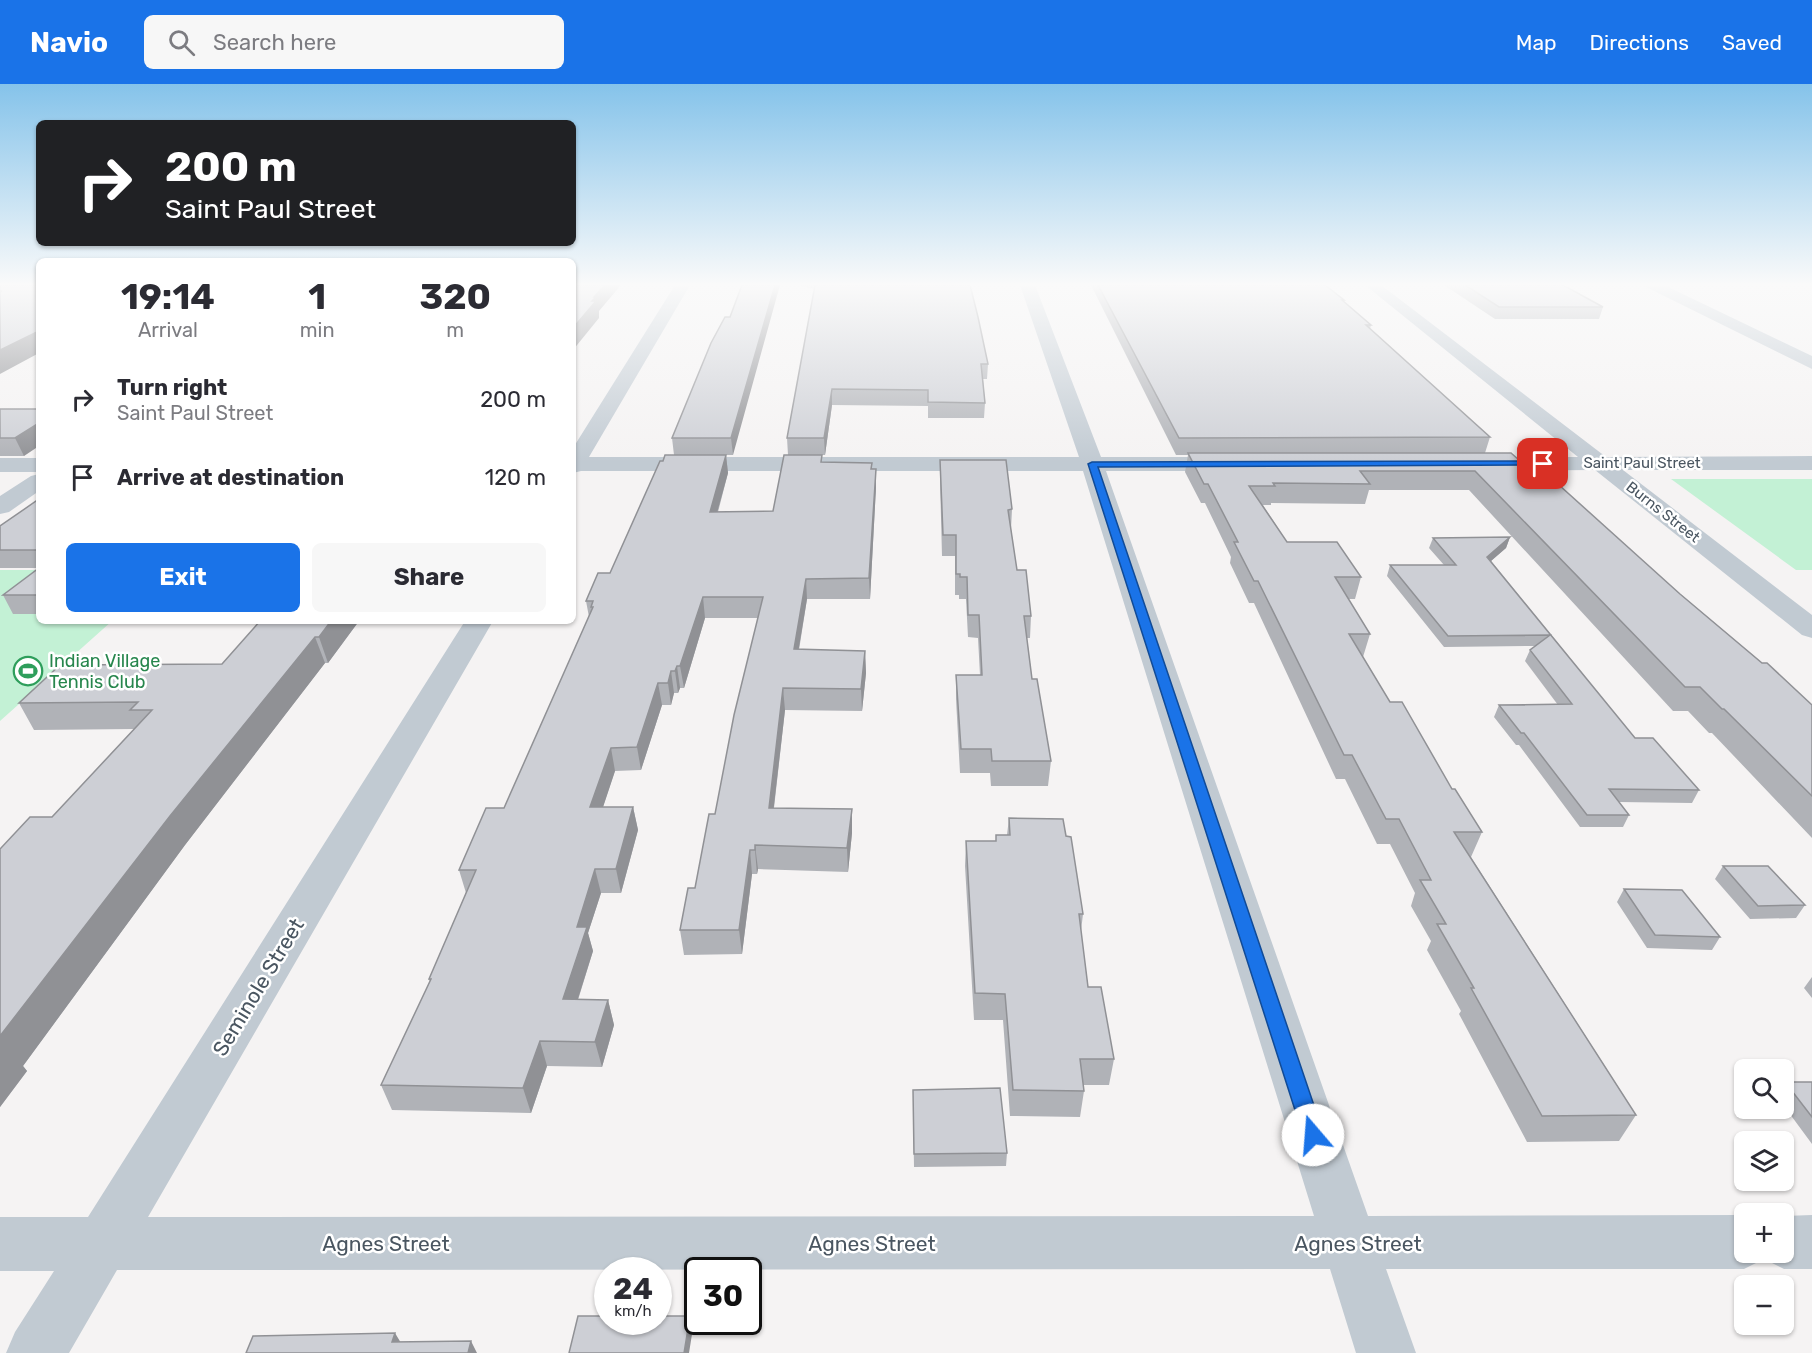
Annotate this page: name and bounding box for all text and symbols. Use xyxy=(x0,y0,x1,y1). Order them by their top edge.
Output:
search box xyxy=(144,15,564,69)
text: Navio xyxy=(30,26,108,59)
icon: search xyxy=(165,26,198,59)
text: Search here xyxy=(213,29,336,56)
text: Map xyxy=(1516,30,1557,55)
text: Directions xyxy=(1590,30,1689,55)
text: Saved xyxy=(1722,30,1782,55)
text: 200 m xyxy=(165,142,297,192)
icon: right xyxy=(66,144,144,222)
text: Saint Paul Street xyxy=(165,193,376,225)
text: 19:14 xyxy=(121,275,215,318)
text: 1 xyxy=(308,275,326,318)
text: 320 xyxy=(419,275,491,318)
text: Arrival xyxy=(138,318,198,342)
text: min xyxy=(300,318,335,342)
text: m xyxy=(446,318,464,342)
text: Turn right xyxy=(117,374,227,401)
icon: right xyxy=(66,383,99,416)
text: 200 m xyxy=(480,386,546,413)
text: Saint Paul Street xyxy=(117,401,273,425)
pin xyxy=(1517,438,1568,489)
icon: arrive xyxy=(1526,447,1559,480)
street label: Saint Paul Street xyxy=(1583,454,1701,472)
icon: arrive xyxy=(66,461,99,494)
text: Arrive at destination xyxy=(117,464,344,491)
text: 120 m xyxy=(485,464,546,491)
street label: Burns Street xyxy=(1623,478,1704,546)
button: Exit xyxy=(66,543,300,612)
button: Share xyxy=(312,543,546,612)
place label: Indian Village Tennis Club xyxy=(49,650,160,693)
sports icon: Indian Village Tennis Club xyxy=(12,655,44,687)
street label: Seminole Street xyxy=(207,914,309,1060)
map controls xyxy=(1734,1059,1794,1335)
button: search xyxy=(1734,1059,1794,1119)
position arrow xyxy=(1281,1103,1345,1167)
button: layers xyxy=(1734,1131,1794,1191)
button: + xyxy=(1734,1203,1794,1263)
street label: Agnes Street xyxy=(322,1231,450,1256)
street label: Agnes Street xyxy=(808,1231,936,1256)
street label: Agnes Street xyxy=(1294,1231,1422,1256)
speed limit sign: 30 xyxy=(684,1257,762,1335)
text: 24 xyxy=(613,1271,653,1307)
button: − xyxy=(1734,1275,1794,1335)
text: km/h xyxy=(614,1302,652,1320)

